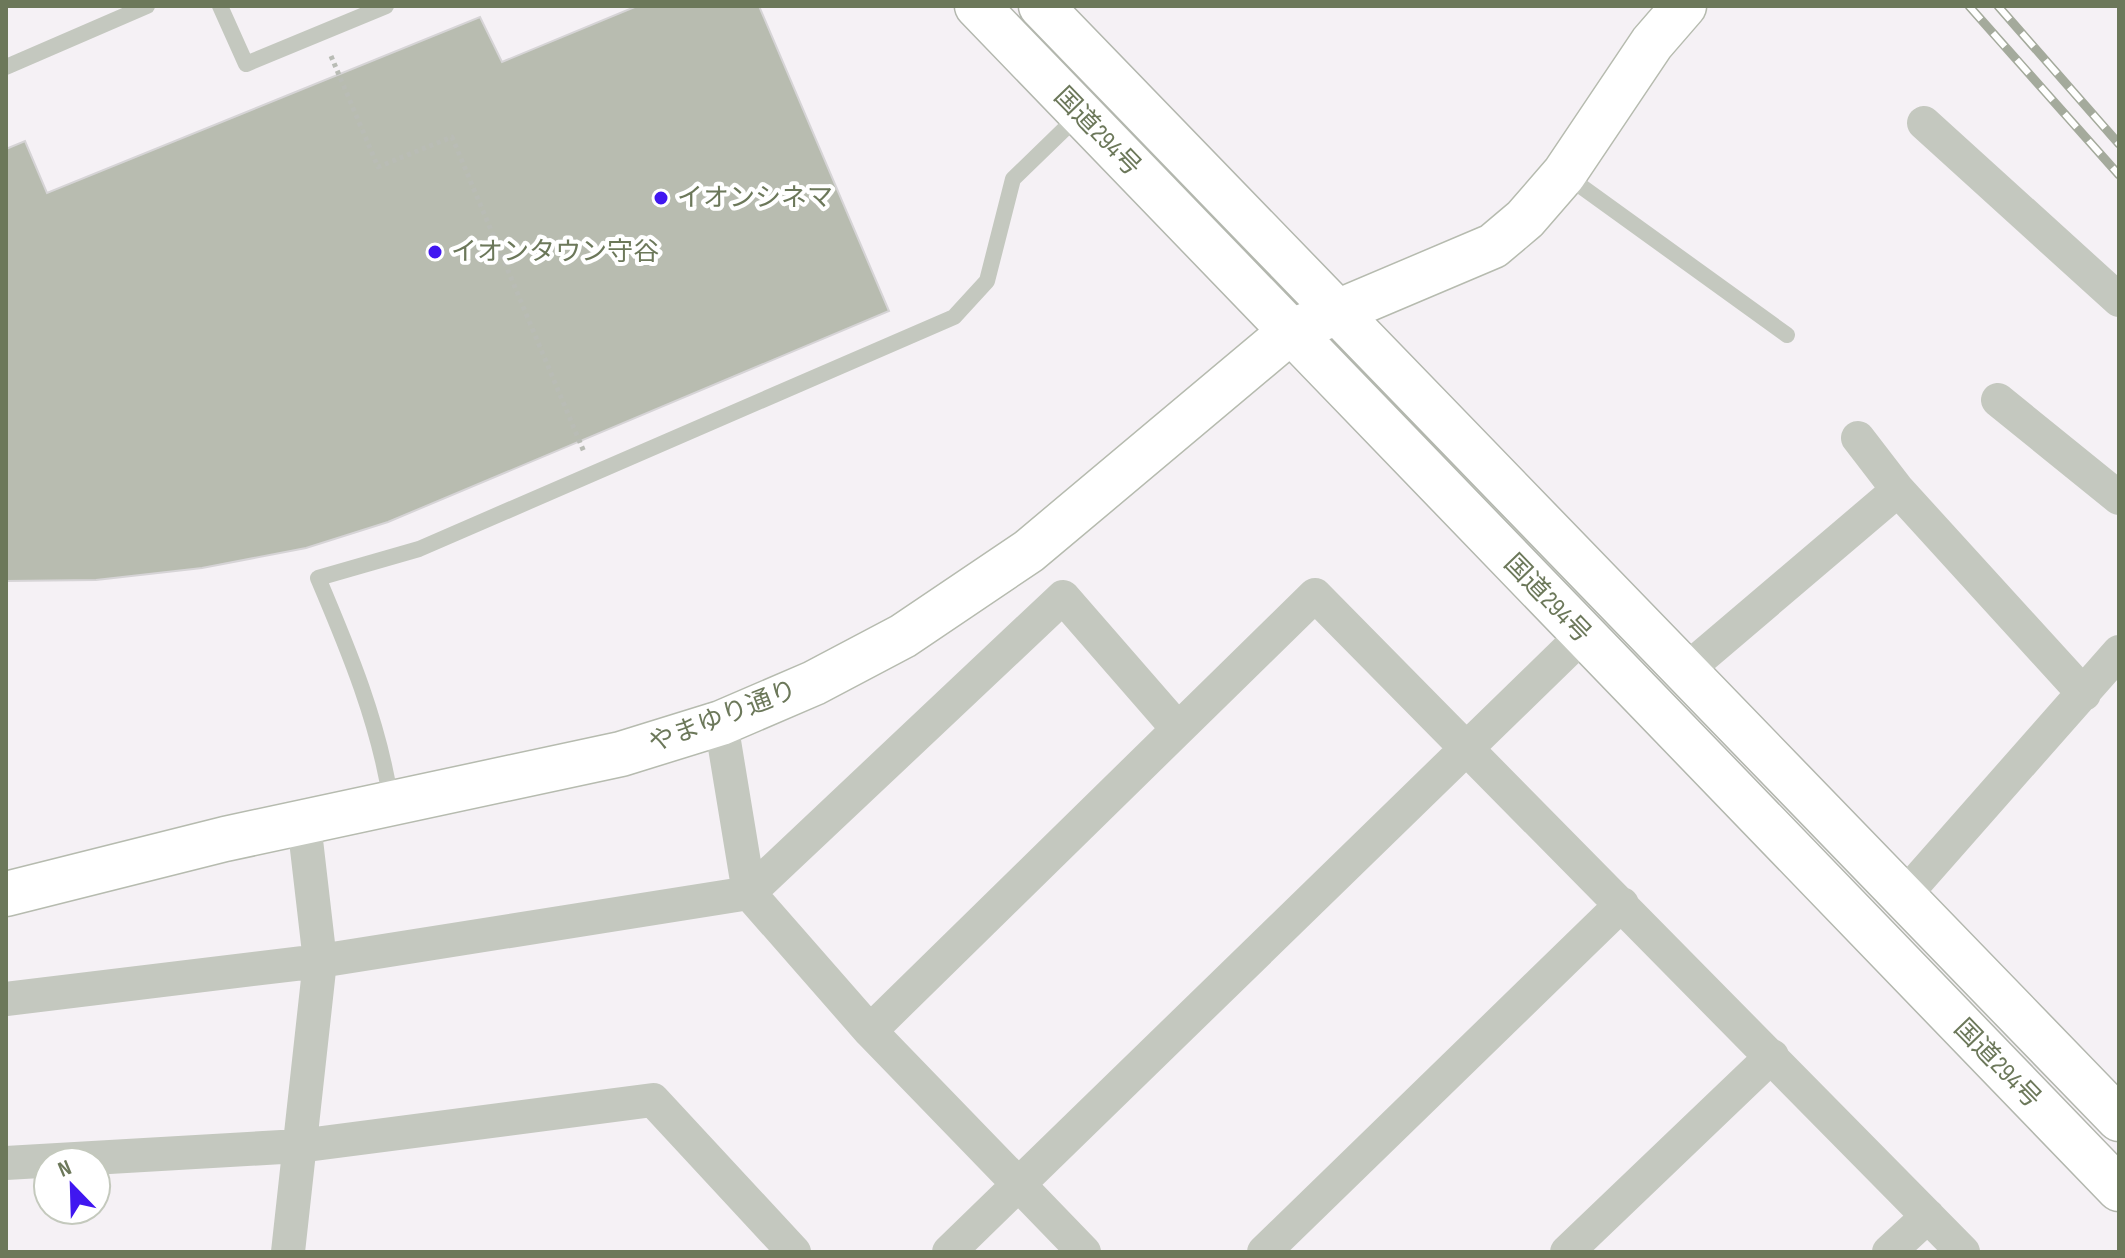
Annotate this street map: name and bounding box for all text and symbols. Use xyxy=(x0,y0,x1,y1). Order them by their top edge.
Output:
street label: 国道294号 xyxy=(1047,81,1147,183)
place label: イオンシネマ xyxy=(677,183,833,214)
marker: イオンシネマ xyxy=(652,189,670,207)
place label: イオンタウン守谷 xyxy=(451,237,659,268)
marker: イオンタウン守谷 xyxy=(426,243,444,261)
street label: 国道294号 xyxy=(1497,548,1597,650)
street label: やまゆり通り xyxy=(645,675,801,759)
street label: 国道294号 xyxy=(1947,1013,2047,1115)
north arrow xyxy=(32,1146,112,1226)
text: N xyxy=(54,1154,75,1184)

